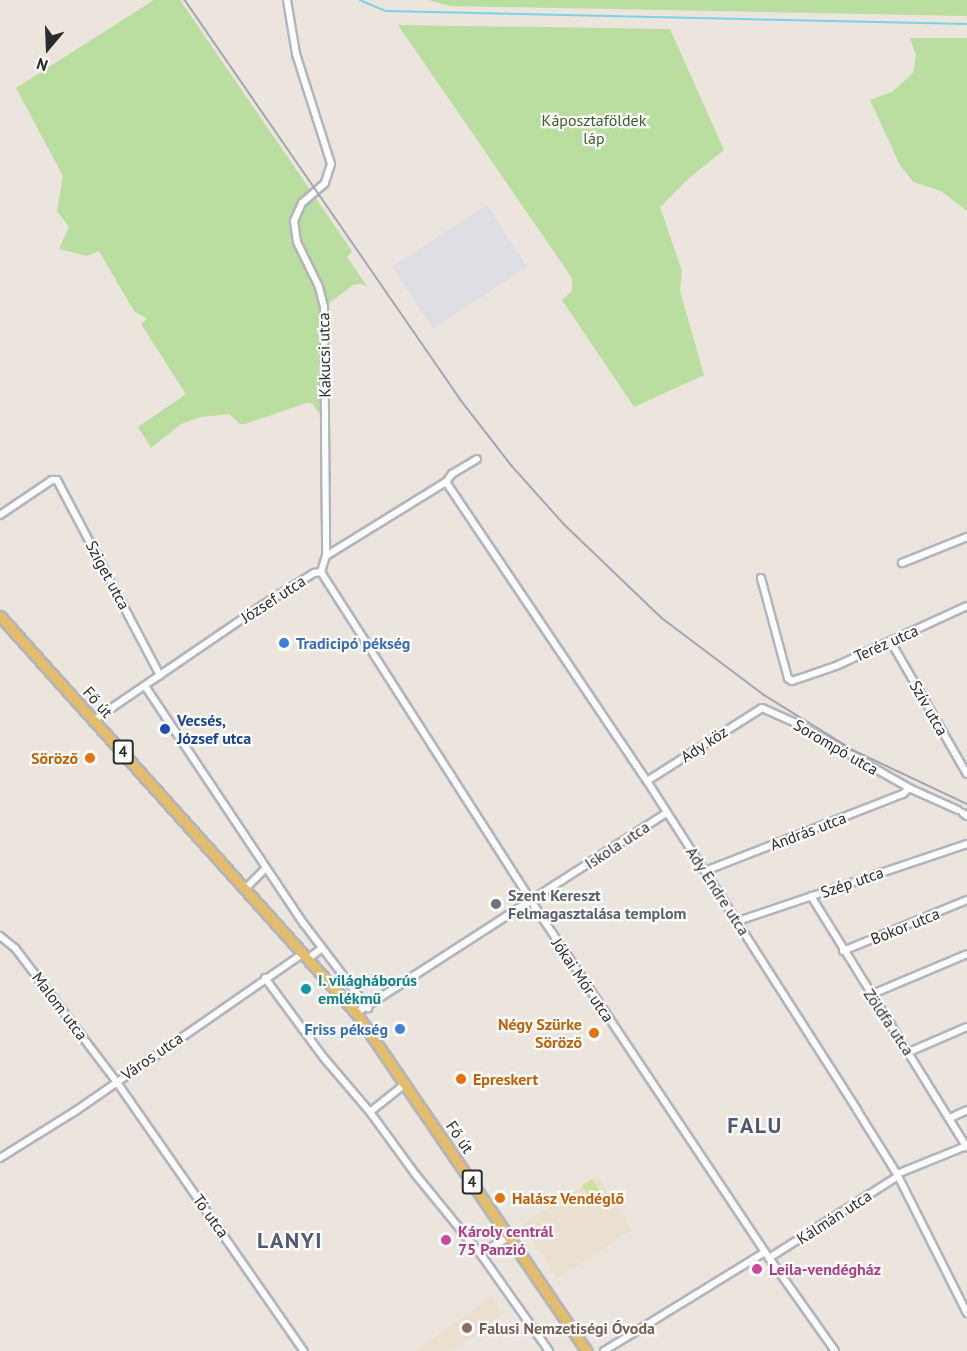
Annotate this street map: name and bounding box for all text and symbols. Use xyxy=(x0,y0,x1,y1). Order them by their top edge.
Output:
north arrow xyxy=(18,18,78,78)
text: N xyxy=(34,54,50,76)
park label: Káposztaföldek láp xyxy=(542,110,646,148)
street label: Kakucsi utca xyxy=(314,312,334,398)
street label: Sziget utca xyxy=(82,537,134,613)
street label: József utca xyxy=(237,571,309,627)
street label: Teréz utca xyxy=(851,620,921,666)
place label: Tradicipó pékség xyxy=(296,633,410,653)
marker: Tradicipó pékség xyxy=(277,636,291,650)
street label: Szív utca xyxy=(905,677,953,739)
street label: Fő út xyxy=(79,683,117,721)
place label: Vecsés, József utca xyxy=(177,710,251,748)
street label: Sorompó utca xyxy=(790,715,882,779)
marker: Vecsés, József utca xyxy=(158,722,172,736)
street label: Ady köz xyxy=(677,722,731,766)
road number: 4 xyxy=(112,740,134,764)
place label: Söröző xyxy=(31,748,78,768)
marker: Söröző xyxy=(83,751,97,765)
street label: András utca xyxy=(767,808,849,854)
street label: Iskola utca xyxy=(581,817,653,873)
street label: Ady Endre utca xyxy=(682,843,754,939)
street label: Szép utca xyxy=(818,862,886,902)
place label: Szent Kereszt Felmagasztalása templom xyxy=(508,885,686,923)
marker: Szent Kereszt Felmagasztalása templom xyxy=(489,897,503,911)
street label: Bokor utca xyxy=(868,903,942,949)
street label: Jókai Mór utca xyxy=(548,934,618,1026)
street label: Malom utca xyxy=(28,968,92,1044)
place label: I. világháborús emlékmű xyxy=(318,970,418,1008)
marker: I. világháborús emlékmű xyxy=(299,982,313,996)
street label: Zöldfa utca xyxy=(860,985,918,1059)
place label: Négy Szürke Söröző xyxy=(497,1014,582,1052)
place label: Friss pékség xyxy=(304,1019,388,1039)
marker: Friss pékség xyxy=(393,1022,407,1036)
marker: Négy Szürke Söröző xyxy=(587,1026,601,1040)
street label: Város utca xyxy=(118,1028,186,1084)
place label: Epreskert xyxy=(473,1069,538,1089)
marker: Epreskert xyxy=(454,1072,468,1086)
district label: FALU xyxy=(727,1113,783,1139)
street label: Fő út xyxy=(442,1117,478,1157)
road number: 4 xyxy=(462,1170,482,1194)
street label: Kálmán utca xyxy=(793,1186,875,1248)
place label: Halász Vendéglő xyxy=(512,1188,625,1208)
street label: Tó utca xyxy=(189,1191,233,1241)
marker: Halász Vendéglő xyxy=(493,1191,507,1205)
place label: Károly centrál 75 Panzió xyxy=(458,1221,554,1259)
district label: LANYI xyxy=(257,1228,323,1254)
marker: Károly centrál 75 Panzió xyxy=(439,1233,453,1247)
place label: Leila-vendégház xyxy=(769,1259,881,1279)
marker: Leila-vendégház xyxy=(750,1262,764,1276)
place label: Falusi Nemzetiségi Óvoda xyxy=(479,1318,655,1338)
marker: Falusi Nemzetiségi Óvoda xyxy=(460,1321,474,1335)

